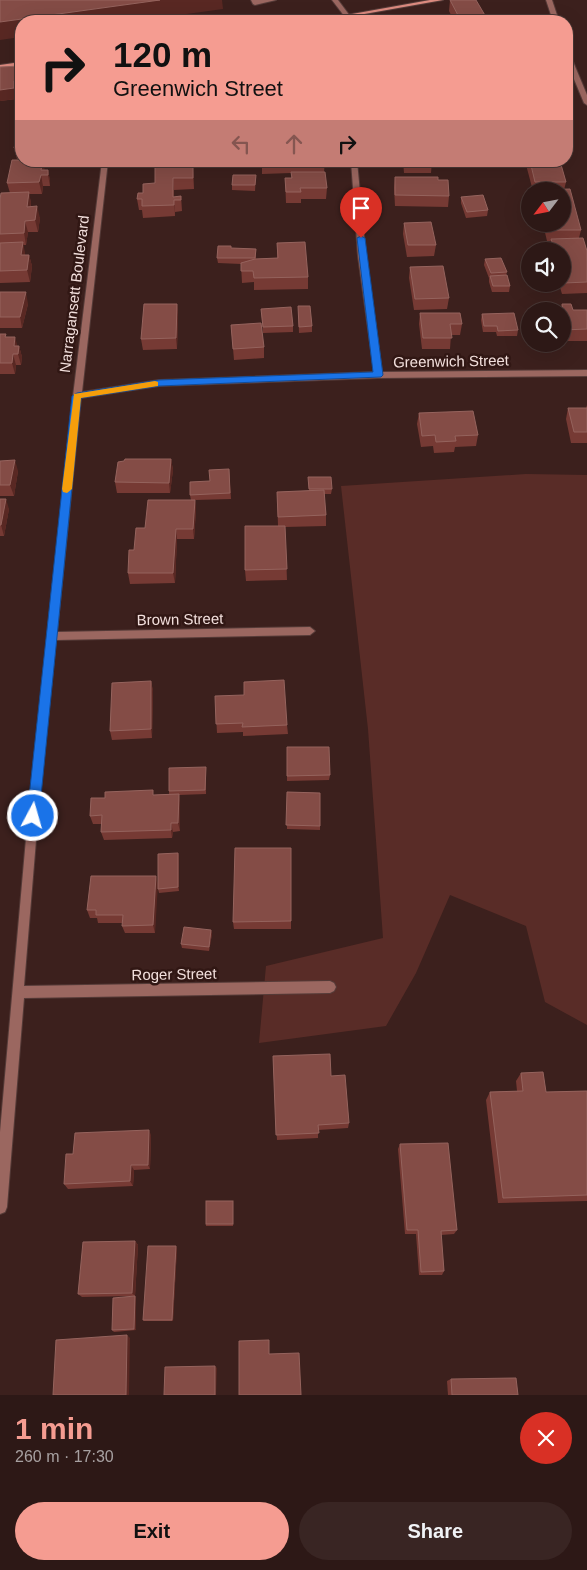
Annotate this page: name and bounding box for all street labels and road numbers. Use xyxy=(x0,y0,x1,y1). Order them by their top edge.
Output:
street label: Narragansett Boulevard xyxy=(56,214,92,374)
street label: Greenwich Street xyxy=(393,351,510,371)
street label: Brown Street xyxy=(136,610,224,628)
street label: Roger Street xyxy=(131,965,217,983)

